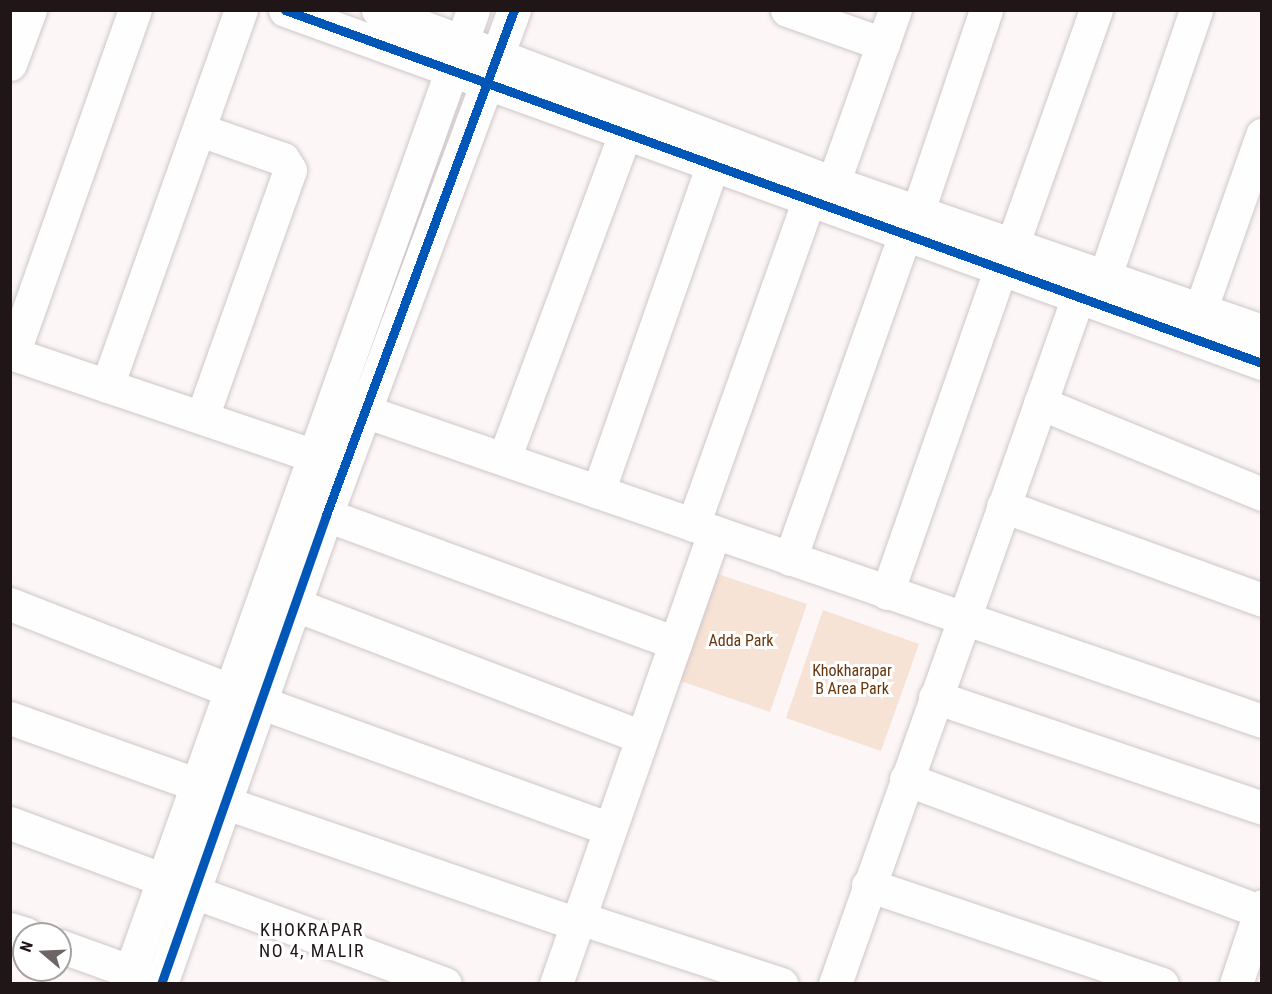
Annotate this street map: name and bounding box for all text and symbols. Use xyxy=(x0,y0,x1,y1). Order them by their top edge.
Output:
park label: Adda Park xyxy=(709,631,773,651)
park label: Khokharapar B Area Park xyxy=(812,661,892,699)
district label: KHOKRAPAR NO 4, MALIR xyxy=(259,920,365,962)
north arrow xyxy=(12,922,72,982)
text: N xyxy=(16,939,37,954)

